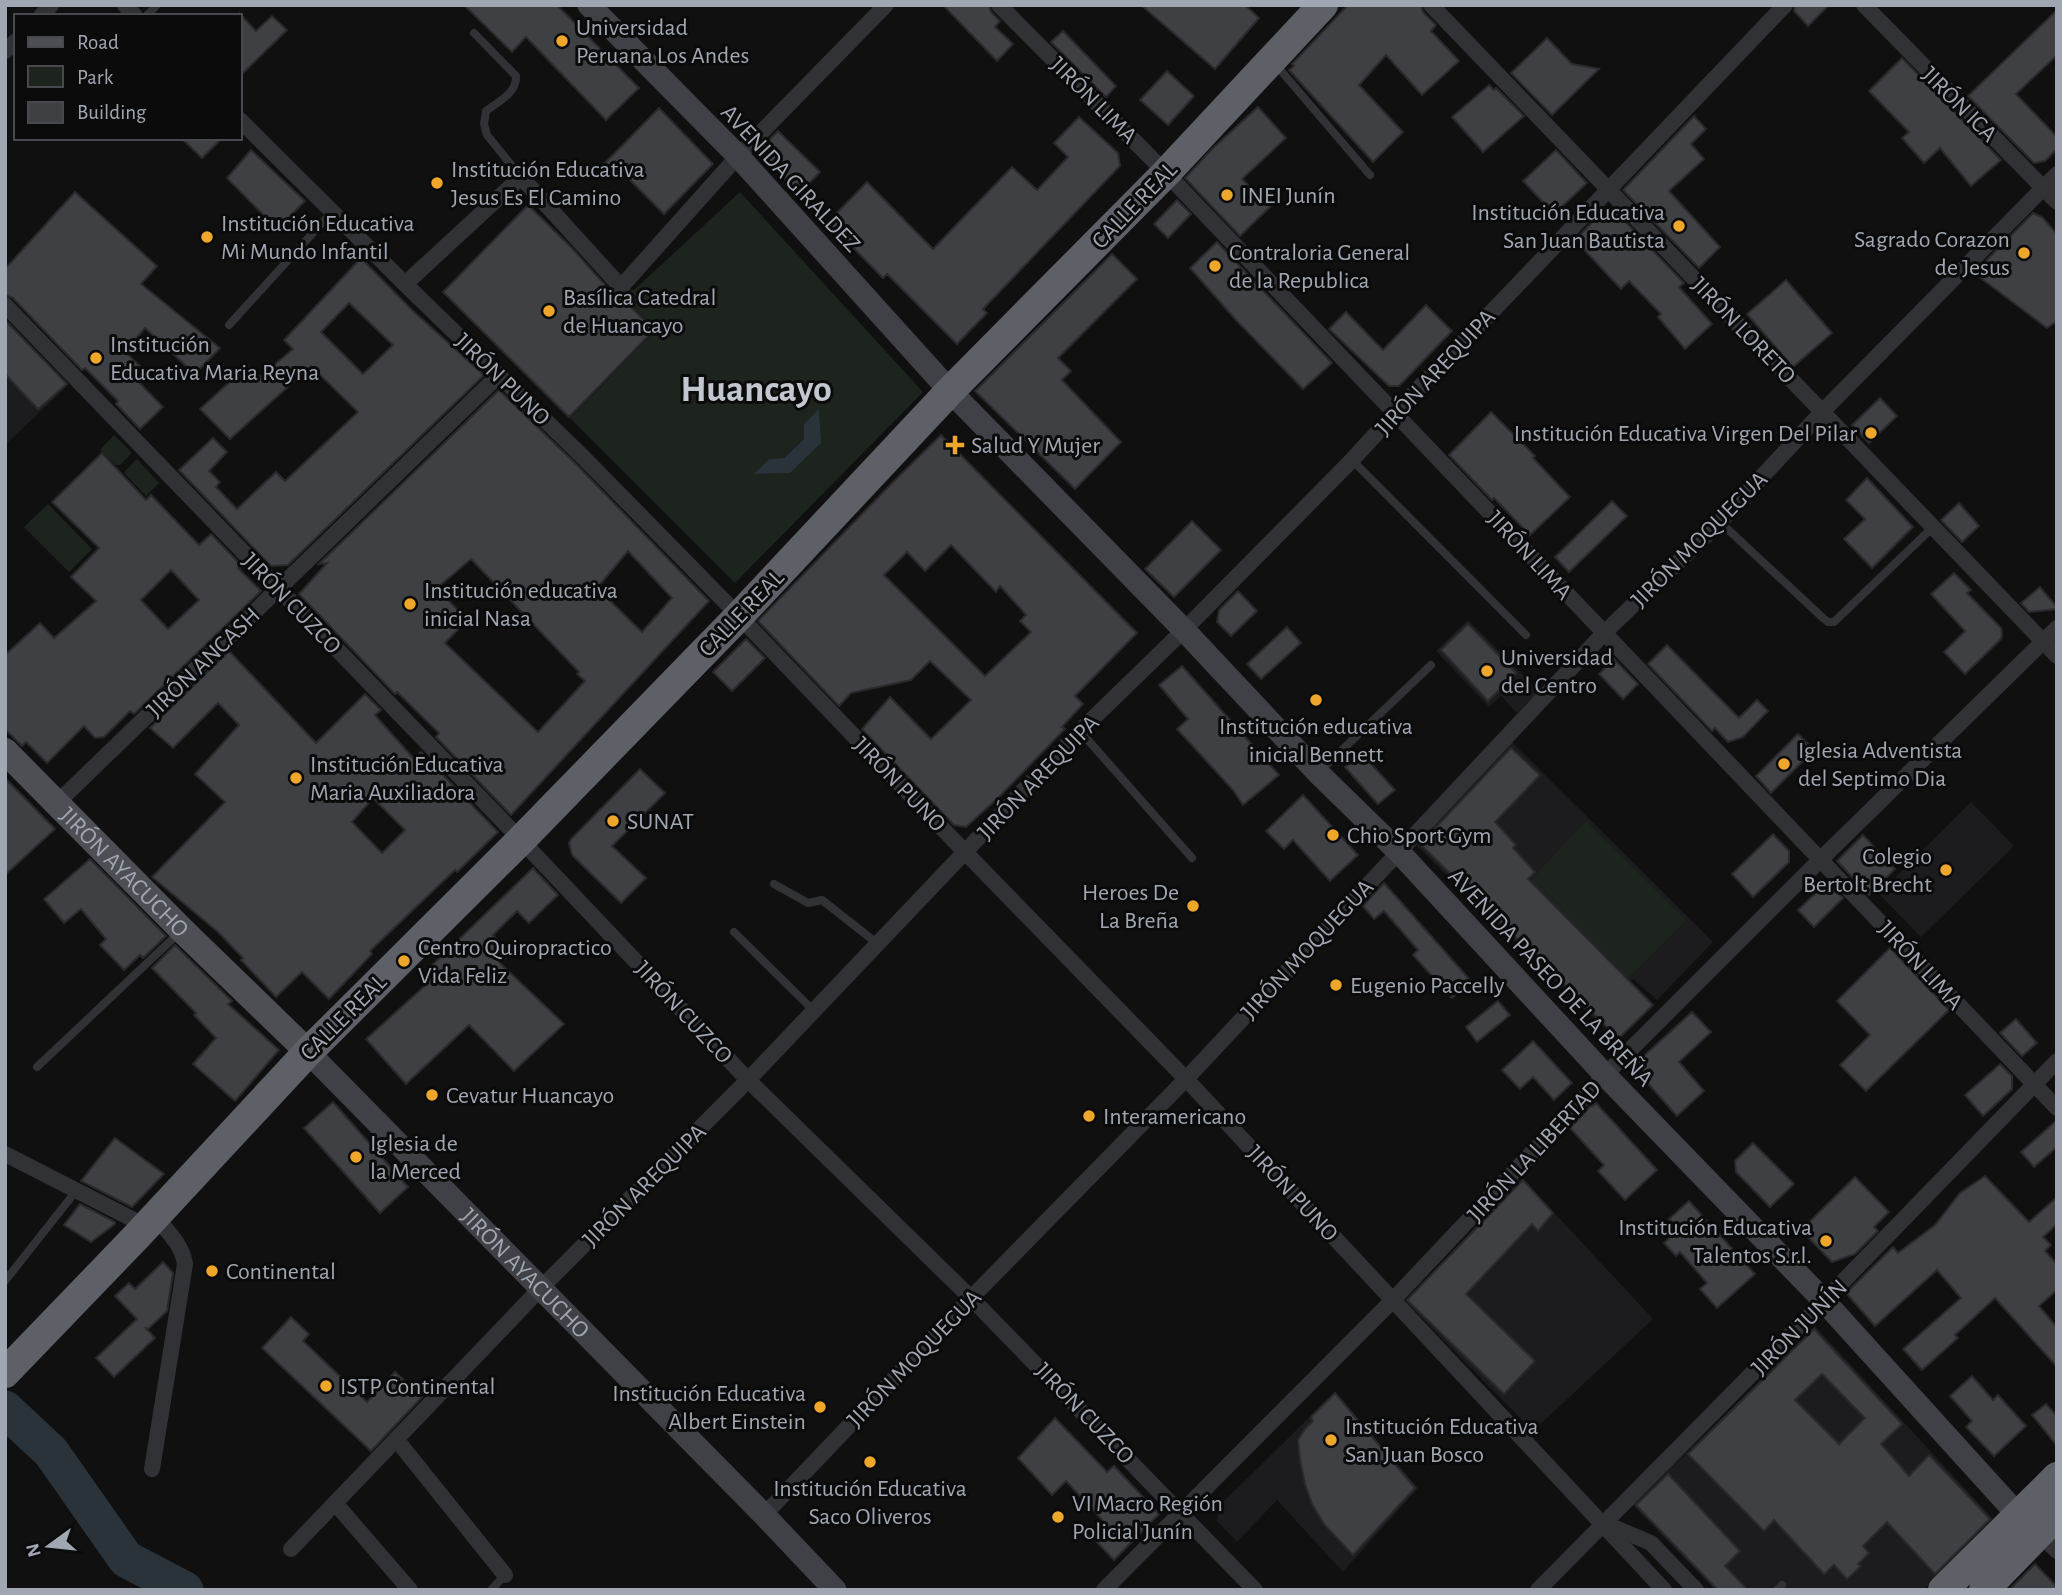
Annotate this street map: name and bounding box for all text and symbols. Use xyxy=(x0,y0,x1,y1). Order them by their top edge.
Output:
legend xyxy=(14,14,242,140)
place label: Universidad Peruana Los Andes xyxy=(576,16,749,68)
text: Road xyxy=(77,32,119,53)
marker: Universidad Peruana Los Andes xyxy=(554,33,570,49)
street label: JIRÓN LIMA xyxy=(1045,51,1143,149)
street label: JIRÓN ICA xyxy=(1917,61,2003,147)
text: Park xyxy=(77,67,114,88)
street label: AVENIDA GIRALDEZ xyxy=(716,100,865,257)
text: Building xyxy=(77,102,147,123)
place label: Institución Educativa Jesus Es El Camino xyxy=(451,158,645,210)
street label: CALLE REAL xyxy=(1088,158,1182,254)
marker: Institución Educativa Jesus Es El Camino xyxy=(429,175,445,191)
place label: INEI Junín xyxy=(1241,184,1336,208)
marker: INEI Junín xyxy=(1219,187,1235,203)
place label: Institución Educativa San Juan Bautista xyxy=(1471,201,1665,253)
place label: Institución Educativa Mi Mundo Infantil xyxy=(221,212,415,264)
marker: Institución Educativa San Juan Bautista xyxy=(1671,218,1687,234)
place label: Sagrado Corazon de Jesus xyxy=(1854,228,2010,280)
marker: Institución Educativa Mi Mundo Infantil xyxy=(199,229,215,245)
place label: Contraloria General de la Republica xyxy=(1229,241,1410,293)
marker: Sagrado Corazon de Jesus xyxy=(2016,245,2032,261)
marker: Contraloria General de la Republica xyxy=(1207,258,1223,274)
street label: JIRÓN LORETO xyxy=(1687,271,1801,389)
place label: Basílica Catedral de Huancayo xyxy=(563,286,716,338)
marker: Basílica Catedral de Huancayo xyxy=(541,303,557,319)
street label: JIRÓN AREQUIPA xyxy=(1370,303,1500,440)
street label: JIRÓN PUNO xyxy=(450,328,556,430)
place label: Institución Educativa Maria Reyna xyxy=(110,333,319,385)
marker: Institución Educativa Maria Reyna xyxy=(88,350,104,366)
district label: Huancayo xyxy=(680,371,832,409)
place label: Institución Educativa Virgen Del Pilar xyxy=(1514,422,1857,446)
marker: Institución Educativa Virgen Del Pilar xyxy=(1863,425,1879,441)
place label: Salud Y Mujer xyxy=(971,434,1100,458)
marker: Salud Y Mujer xyxy=(945,435,965,455)
street label: JIRÓN MOQUEGUA xyxy=(1626,466,1772,612)
street label: JIRÓN LIMA xyxy=(1482,505,1578,605)
street label: JIRÓN CUZCO xyxy=(237,547,347,659)
street label: CALLE REAL xyxy=(695,566,789,662)
place label: Institución educativa inicial Nasa xyxy=(424,579,618,631)
marker: Institución educativa inicial Nasa xyxy=(402,596,418,612)
street label: JIRÓN ANCASH xyxy=(141,602,265,722)
place label: Universidad del Centro xyxy=(1501,646,1613,698)
marker: Universidad del Centro xyxy=(1479,663,1495,679)
marker: Institución educativa inicial Bennett xyxy=(1308,692,1324,708)
street label: JIRÓN AREQUIPA xyxy=(972,709,1104,845)
place label: Institución educativa inicial Bennett xyxy=(1219,715,1413,767)
street label: JIRÓN PUNO xyxy=(849,731,951,837)
place label: Iglesia Adventista del Septimo Dia xyxy=(1798,739,1962,791)
place label: Institución Educativa Maria Auxiliadora xyxy=(310,753,504,805)
marker: Iglesia Adventista del Septimo Dia xyxy=(1776,756,1792,772)
marker: Institución Educativa Maria Auxiliadora xyxy=(288,770,304,786)
street label: JIRÓN AYACUCHO xyxy=(55,803,193,942)
place label: SUNAT xyxy=(627,810,694,834)
marker: SUNAT xyxy=(605,813,621,829)
place label: Chio Sport Gym xyxy=(1347,824,1491,848)
marker: Chio Sport Gym xyxy=(1325,827,1341,843)
place label: Colegio Bertolt Brecht xyxy=(1803,845,1932,897)
marker: Colegio Bertolt Brecht xyxy=(1938,862,1954,878)
street label: AVENIDA PASEO DE LA BREÑA xyxy=(1443,863,1659,1091)
street label: JIRÓN MOQUEGUA xyxy=(1236,874,1378,1024)
place label: Heroes De La Breña xyxy=(1082,881,1179,933)
marker: Heroes De La Breña xyxy=(1185,898,1201,914)
street label: JIRÓN LIMA xyxy=(1873,915,1969,1015)
place label: Centro Quiropractico Vida Feliz xyxy=(418,936,612,988)
marker: Centro Quiropractico Vida Feliz xyxy=(396,953,412,969)
street label: JIRÓN CUZCO xyxy=(630,955,738,1069)
street label: CALLE REAL xyxy=(296,970,391,1065)
place label: Eugenio Paccelly xyxy=(1350,974,1505,998)
marker: Eugenio Paccelly xyxy=(1328,977,1344,993)
street label: JIRÓN LA LIBERTAD xyxy=(1462,1075,1606,1227)
place label: Cevatur Huancayo xyxy=(446,1084,614,1108)
marker: Cevatur Huancayo xyxy=(424,1087,440,1103)
place label: Interamericano xyxy=(1103,1105,1246,1129)
marker: Interamericano xyxy=(1081,1108,1097,1124)
street label: JIRÓN AREQUIPA xyxy=(577,1118,711,1252)
place label: Iglesia de la Merced xyxy=(370,1132,461,1184)
street label: JIRÓN PUNO xyxy=(1242,1140,1344,1246)
marker: Iglesia de la Merced xyxy=(348,1149,364,1165)
street label: JIRÓN AYACUCHO xyxy=(456,1204,594,1343)
place label: Institución Educativa Talentos S.r.l. xyxy=(1618,1216,1812,1268)
marker: Institución Educativa Talentos S.r.l. xyxy=(1818,1233,1834,1249)
place label: Continental xyxy=(226,1260,336,1284)
marker: Continental xyxy=(204,1263,220,1279)
street label: JIRÓN JUNÍN xyxy=(1746,1274,1852,1380)
street label: JIRÓN MOQUEGUA xyxy=(842,1284,986,1432)
street label: JIRÓN CUZCO xyxy=(1030,1357,1140,1469)
place label: ISTP Continental xyxy=(340,1375,495,1399)
marker: ISTP Continental xyxy=(318,1378,334,1394)
place label: Institución Educativa Albert Einstein xyxy=(612,1382,806,1434)
marker: Institución Educativa Albert Einstein xyxy=(812,1399,828,1415)
place label: Institución Educativa San Juan Bosco xyxy=(1345,1415,1539,1467)
marker: Institución Educativa San Juan Bosco xyxy=(1323,1432,1339,1448)
marker: Institución Educativa Saco Oliveros xyxy=(862,1454,878,1470)
place label: Institución Educativa Saco Oliveros xyxy=(773,1477,967,1529)
place label: VI Macro Región Policial Junín xyxy=(1072,1492,1223,1544)
marker: VI Macro Región Policial Junín xyxy=(1050,1509,1066,1525)
north arrow xyxy=(14,1511,84,1581)
text: N xyxy=(23,1541,45,1559)

